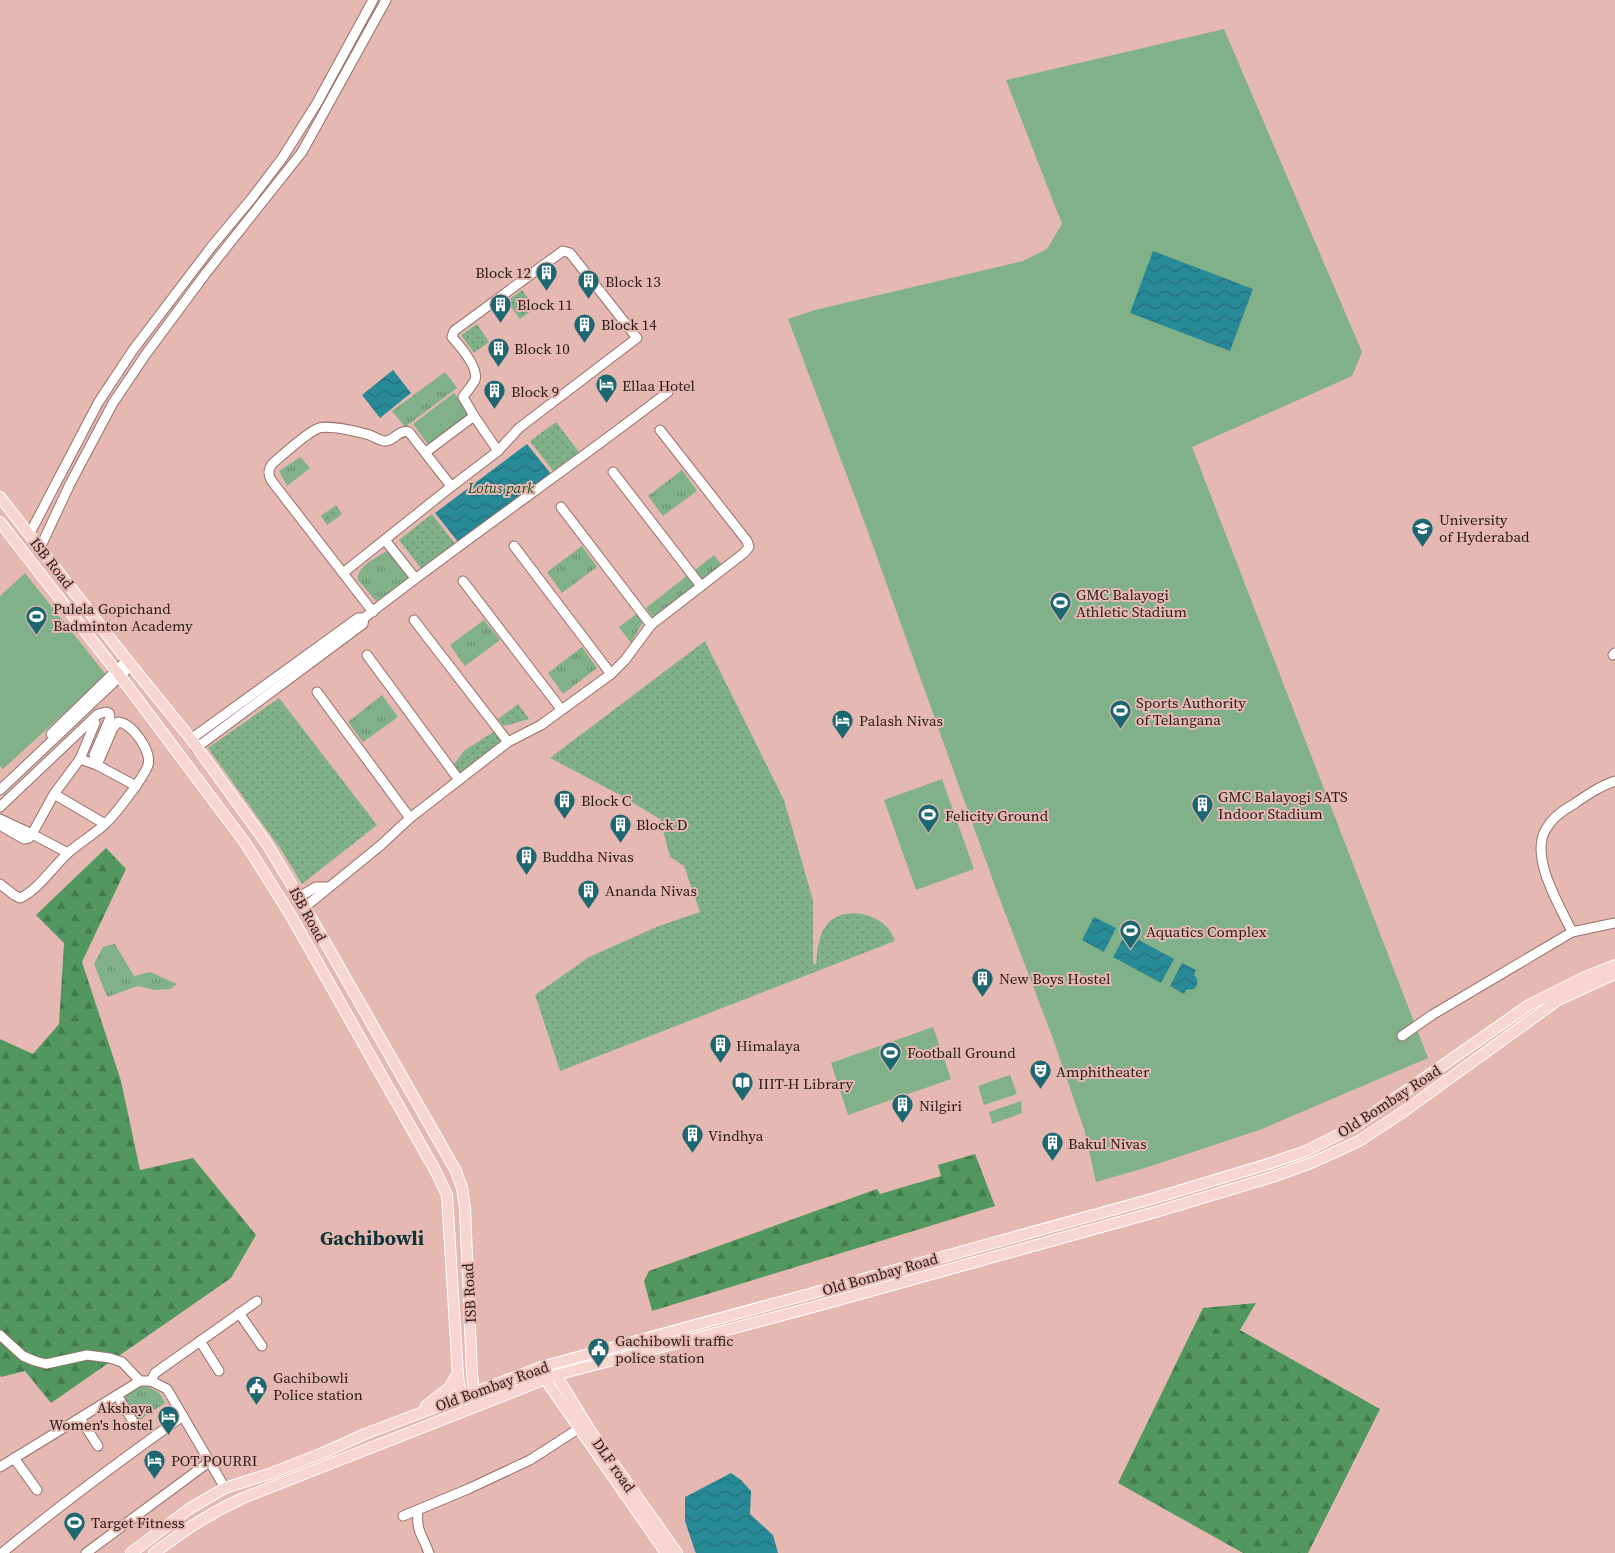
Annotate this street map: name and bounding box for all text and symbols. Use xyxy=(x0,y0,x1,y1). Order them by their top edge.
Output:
building icon: Block 12 xyxy=(535,260,559,291)
place label: Block 12 xyxy=(475,262,531,283)
building icon: Block 13 xyxy=(577,269,601,300)
place label: Block 13 xyxy=(605,271,661,292)
building icon: Block 11 xyxy=(489,292,513,323)
place label: Block 11 xyxy=(517,294,573,315)
building icon: Block 14 xyxy=(573,312,597,343)
place label: Block 14 xyxy=(601,314,657,335)
building icon: Block 10 xyxy=(486,336,510,367)
place label: Block 10 xyxy=(514,338,570,359)
hotel icon: Ellaa Hotel xyxy=(594,373,618,404)
place label: Ellaa Hotel xyxy=(622,375,696,396)
building icon: Block 9 xyxy=(483,379,507,410)
place label: Block 9 xyxy=(511,381,559,402)
park label: Lotus park xyxy=(467,477,535,498)
place label: University of Hyderabad xyxy=(1439,509,1530,547)
school or university icon: University of Hyderabad xyxy=(1411,516,1435,547)
street label: ISB Road xyxy=(25,533,79,594)
place label: GMC Balayogi Athletic Stadium xyxy=(1076,584,1188,622)
sports icon: GMC Balayogi Athletic Stadium xyxy=(1048,591,1072,622)
place label: Pulela Gopichand Badminton Academy xyxy=(53,598,193,636)
sports icon: Pulela Gopichand Badminton Academy xyxy=(25,605,49,636)
place label: Sports Authority of Telangana xyxy=(1136,692,1246,730)
sports icon: Sports Authority of Telangana xyxy=(1108,699,1132,730)
hotel icon: Palash Nivas xyxy=(831,708,855,739)
place label: Palash Nivas xyxy=(859,710,943,731)
place label: GMC Balayogi SATS Indoor Stadium xyxy=(1218,786,1348,824)
building icon: Block C xyxy=(553,788,577,819)
place label: Block C xyxy=(581,790,631,811)
building icon: GMC Balayogi SATS Indoor Stadium xyxy=(1190,793,1214,824)
sports icon: Felicity Ground xyxy=(917,803,941,834)
place label: Felicity Ground xyxy=(945,805,1049,826)
building icon: Block D xyxy=(608,812,632,843)
place label: Block D xyxy=(636,814,688,835)
building icon: Buddha Nivas xyxy=(514,844,538,875)
place label: Buddha Nivas xyxy=(542,846,634,867)
building icon: Ananda Nivas xyxy=(577,878,601,909)
place label: Ananda Nivas xyxy=(605,880,697,901)
street label: ISB Road xyxy=(284,883,332,946)
sports icon: Aquatics Complex xyxy=(1118,919,1142,950)
place label: Aquatics Complex xyxy=(1146,921,1267,942)
building icon: New Boys Hostel xyxy=(971,966,995,997)
place label: New Boys Hostel xyxy=(999,968,1111,989)
building icon: Himalaya xyxy=(708,1033,732,1064)
place label: Himalaya xyxy=(736,1035,801,1056)
sports icon: Football Ground xyxy=(879,1040,903,1071)
place label: Football Ground xyxy=(907,1042,1016,1063)
theatre icon: Amphitheater xyxy=(1028,1059,1052,1090)
street label: Old Bombay Road xyxy=(1333,1059,1445,1142)
place label: Amphitheater xyxy=(1056,1061,1150,1082)
library icon: IIIT-H Library xyxy=(730,1071,754,1102)
place label: IIIT-H Library xyxy=(758,1073,853,1094)
building icon: Nilgiri xyxy=(891,1093,915,1124)
place label: Nilgiri xyxy=(919,1095,962,1116)
building icon: Vindhya xyxy=(680,1123,704,1154)
place label: Vindhya xyxy=(708,1125,764,1146)
building icon: Bakul Nivas xyxy=(1040,1131,1064,1162)
place label: Bakul Nivas xyxy=(1068,1133,1147,1154)
district label: Gachibowli xyxy=(320,1224,424,1252)
street label: Old Bombay Road xyxy=(820,1247,941,1301)
street label: ISB Road xyxy=(457,1262,481,1324)
place label: Gachibowli traffic police station xyxy=(615,1330,734,1368)
public building icon: Gachibowli traffic police station xyxy=(587,1337,611,1368)
street label: Old Bombay Road xyxy=(432,1356,552,1416)
place label: Gachibowli Police station xyxy=(273,1367,363,1405)
public building icon: Gachibowli Police station xyxy=(245,1374,269,1405)
place label: Akshaya Women's hostel xyxy=(49,1397,154,1435)
hotel icon: Akshaya Women's hostel xyxy=(157,1404,181,1435)
street label: DLF road xyxy=(588,1434,641,1497)
hotel icon: POT POURRI xyxy=(143,1448,167,1479)
place label: POT POURRI xyxy=(171,1450,257,1471)
sports icon: Target Fitness xyxy=(63,1510,87,1541)
place label: Target Fitness xyxy=(91,1512,184,1533)

